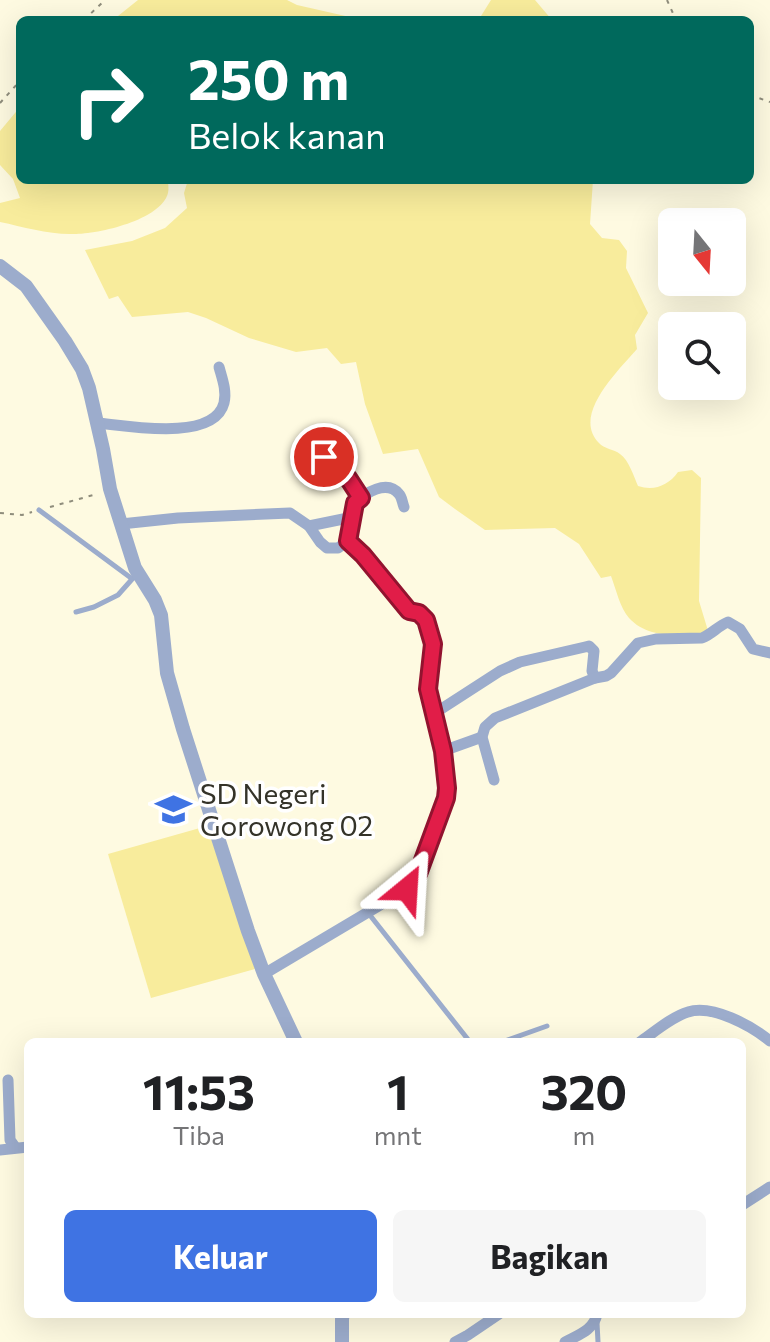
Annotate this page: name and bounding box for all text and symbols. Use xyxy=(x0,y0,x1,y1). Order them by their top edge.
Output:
text: 250 m xyxy=(188,43,349,112)
icon: right xyxy=(56,48,160,152)
text: Belok kanan xyxy=(188,112,386,156)
north arrow xyxy=(658,208,746,296)
map controls xyxy=(658,208,746,400)
button: search xyxy=(658,312,746,400)
pin xyxy=(290,423,358,491)
icon: arrive xyxy=(302,435,346,479)
place label: SD Negeri Gorowong 02 xyxy=(200,776,373,842)
school or university icon: SD Negeri Gorowong 02 xyxy=(155,791,193,829)
position arrow xyxy=(365,847,449,931)
text: 11:53 xyxy=(143,1061,255,1120)
text: 1 xyxy=(387,1061,409,1120)
text: 320 xyxy=(541,1061,627,1120)
text: Tiba xyxy=(173,1119,225,1150)
text: mnt xyxy=(374,1119,422,1150)
text: m xyxy=(573,1119,595,1150)
button: Keluar xyxy=(64,1210,377,1302)
button: Bagikan xyxy=(393,1210,706,1302)

